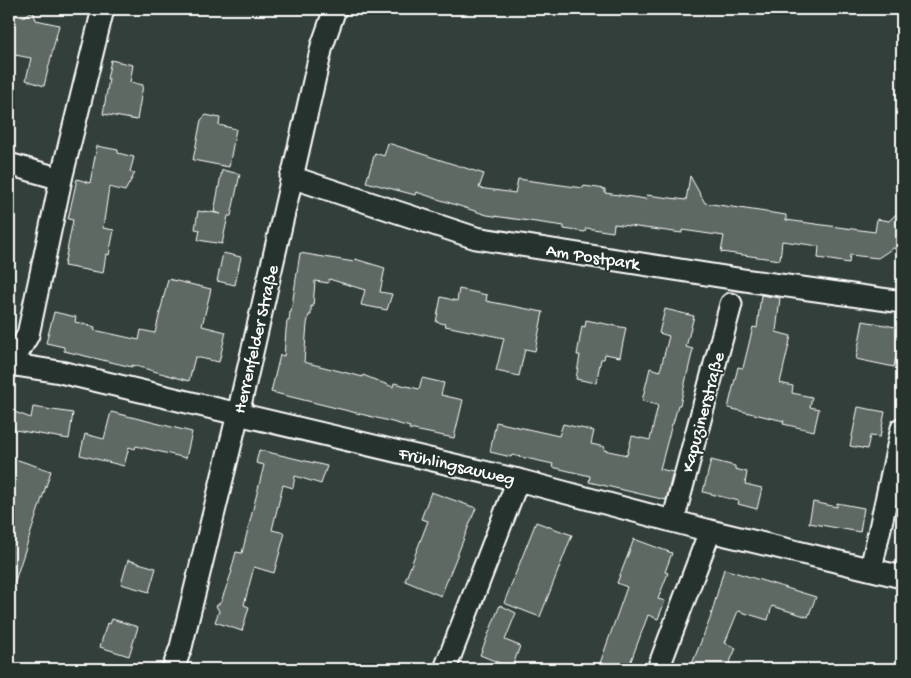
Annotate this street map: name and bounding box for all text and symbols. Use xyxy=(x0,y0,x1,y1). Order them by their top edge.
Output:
street label: Am Postpark xyxy=(544,241,643,277)
street label: Herrenfelder Straße xyxy=(230,263,285,416)
street label: Kapuzinerstraße xyxy=(678,349,731,475)
street label: Frühlingsauweg xyxy=(395,444,517,491)

